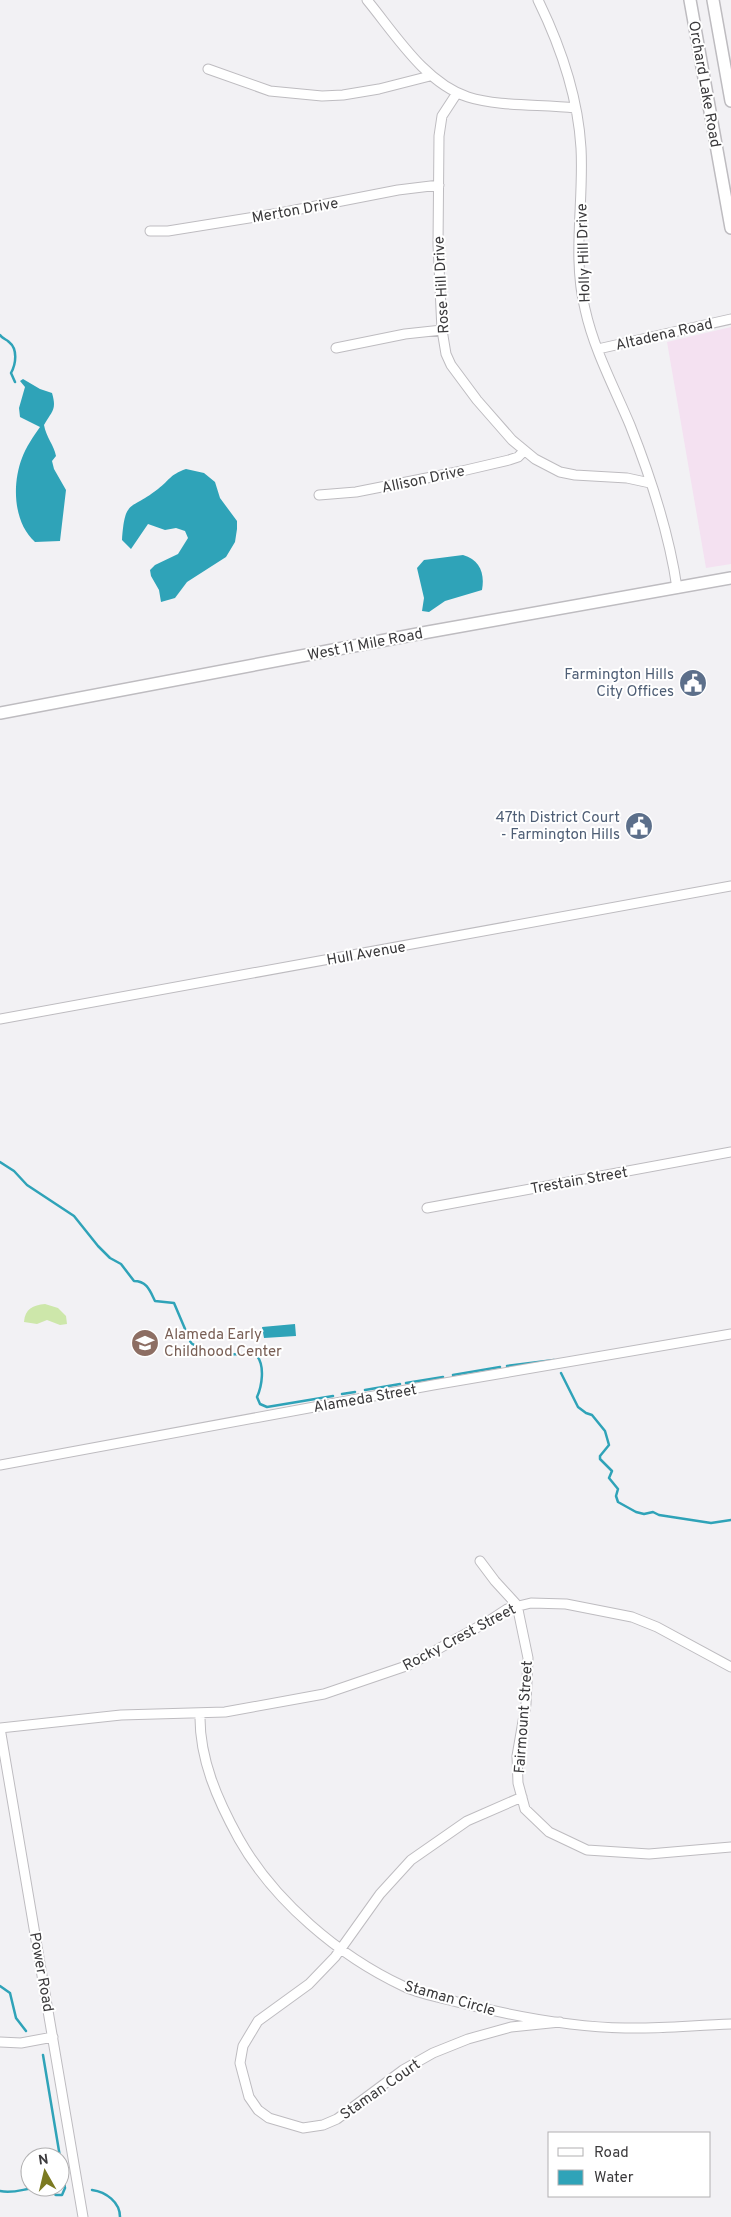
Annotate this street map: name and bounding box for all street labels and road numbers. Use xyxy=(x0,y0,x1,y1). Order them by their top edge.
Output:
street label: Orchard Lake Road xyxy=(683,20,724,149)
street label: Merton Drive xyxy=(250,195,340,228)
street label: Holly Hill Drive xyxy=(573,203,596,303)
street label: Rose Hill Drive xyxy=(430,236,455,334)
street label: Altadena Road xyxy=(614,315,715,356)
street label: Allison Drive xyxy=(380,462,467,499)
street label: West 11 Mile Road xyxy=(306,625,425,666)
street label: Hull Avenue xyxy=(325,938,407,971)
street label: Trestain Street xyxy=(529,1164,629,1199)
street label: Alameda Street xyxy=(312,1381,418,1418)
street label: Rocky Crest Street xyxy=(400,1601,520,1676)
street label: Fairmount Street xyxy=(511,1660,538,1774)
street label: Power Road xyxy=(24,1931,57,2014)
street label: Staman Circle xyxy=(402,1977,497,2021)
street label: Staman Court xyxy=(337,2056,425,2125)

